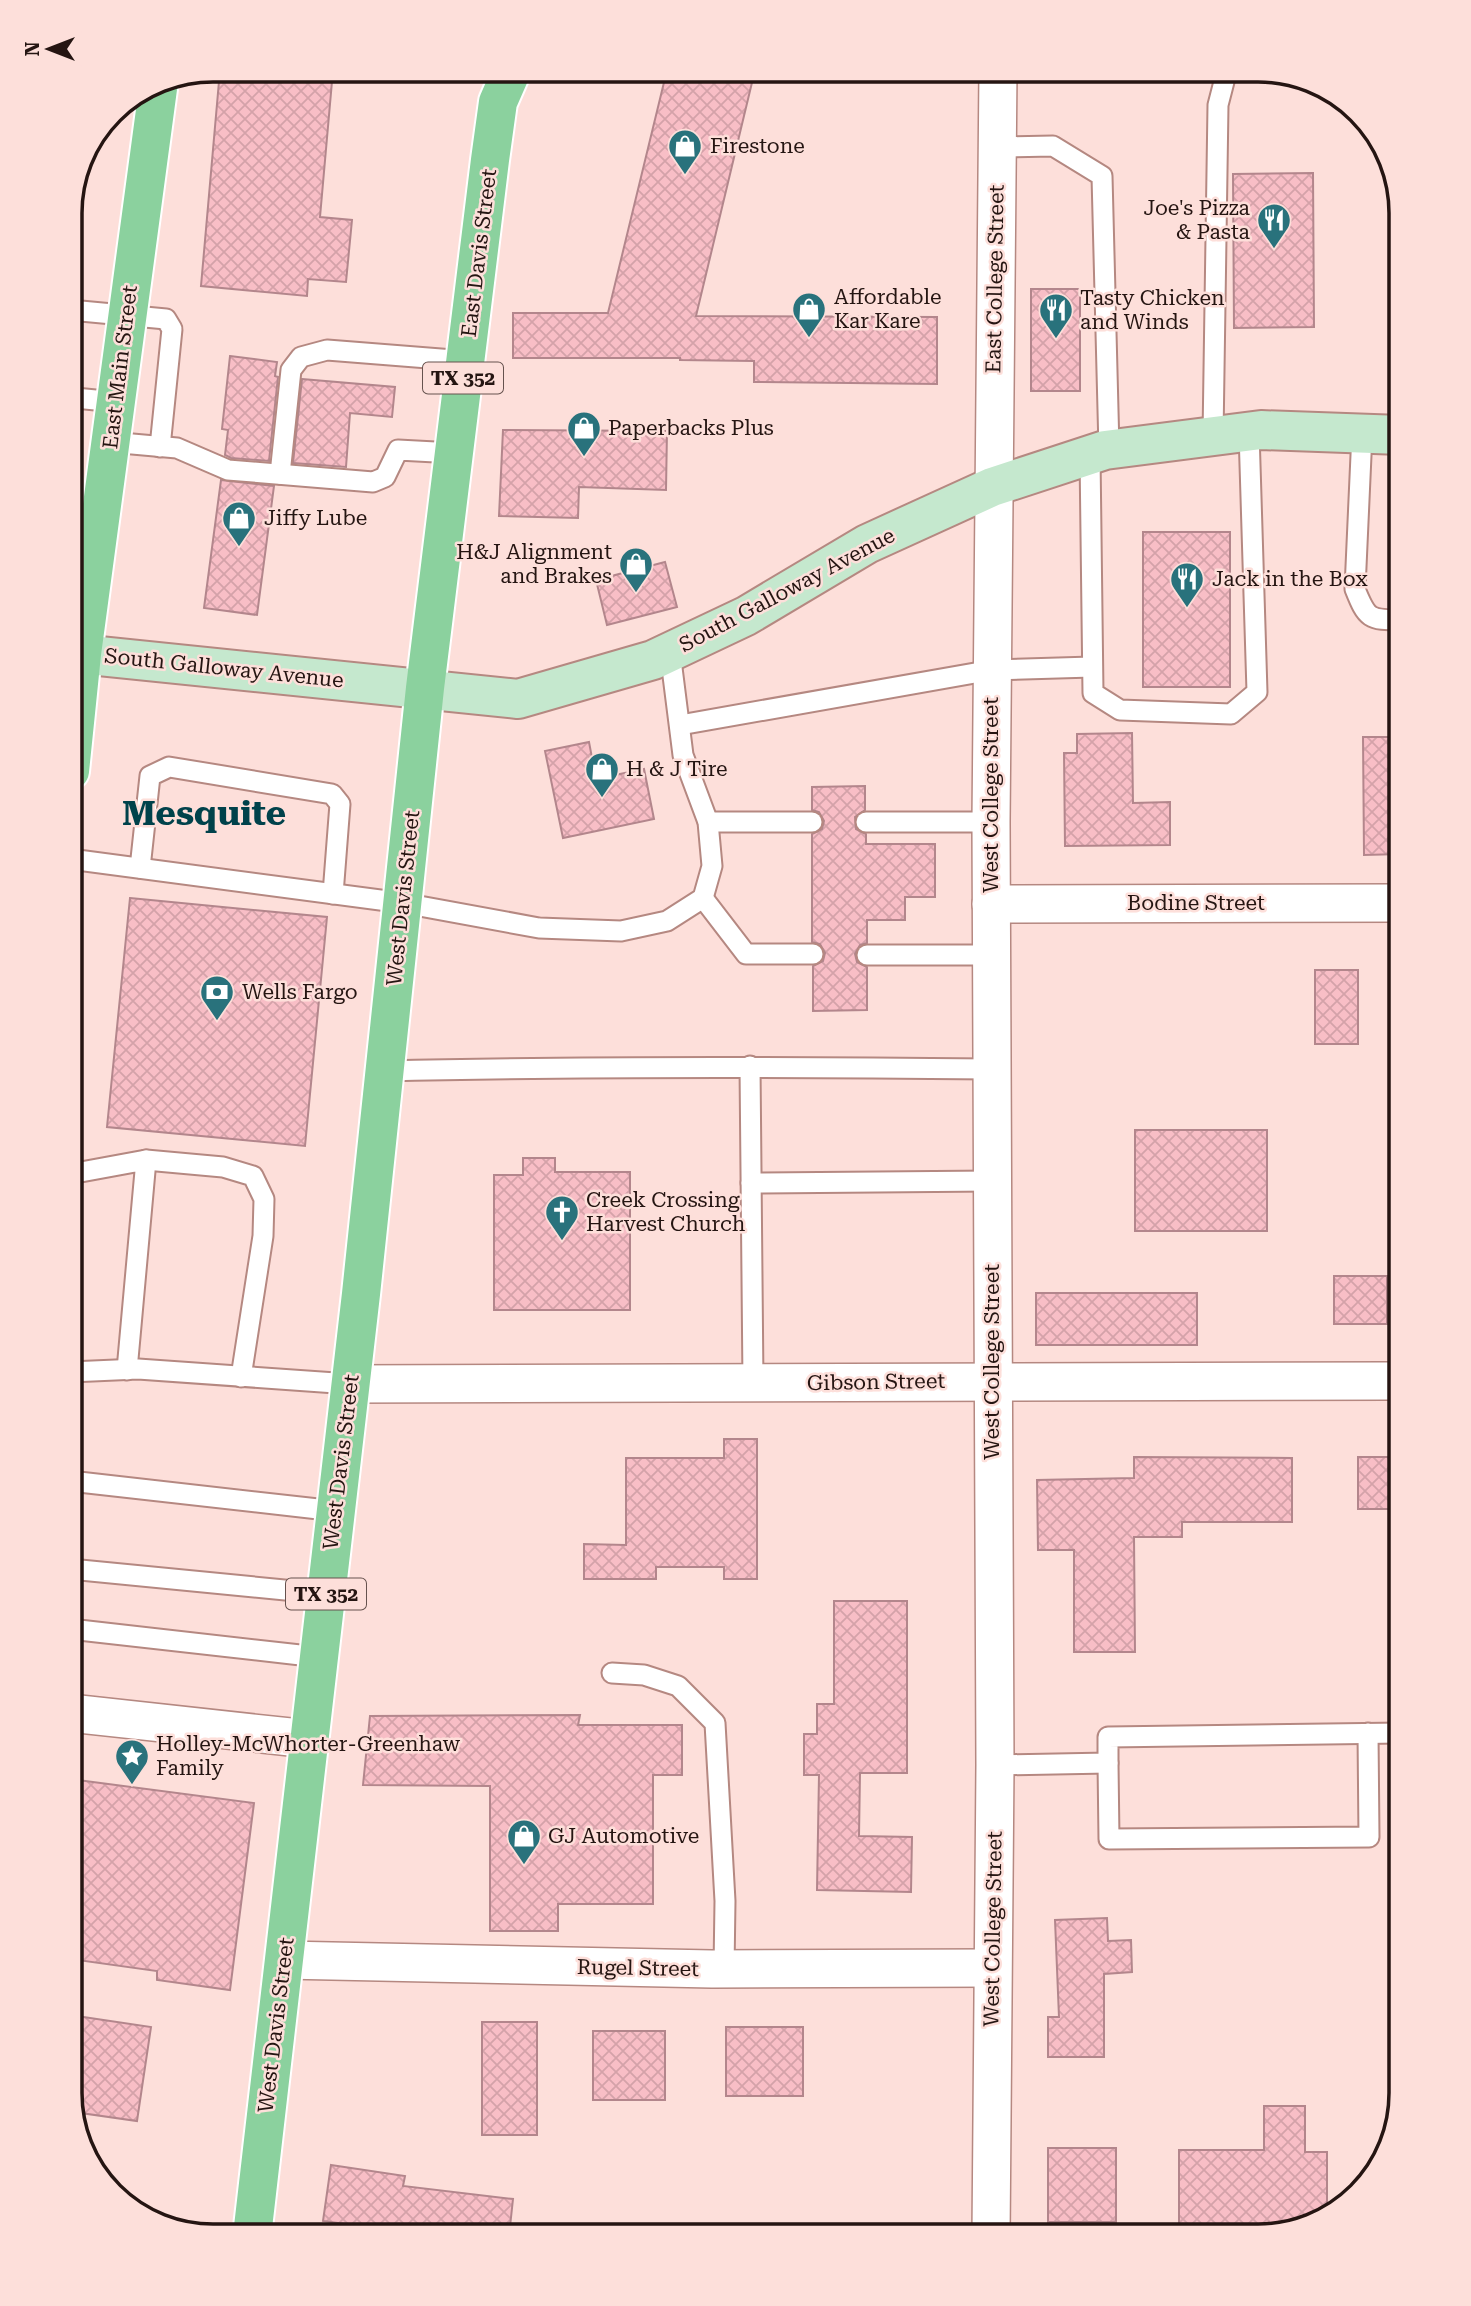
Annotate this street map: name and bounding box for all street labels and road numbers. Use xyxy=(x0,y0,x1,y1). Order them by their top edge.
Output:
street label: East Davis Street xyxy=(457,167,501,339)
street label: East College Street xyxy=(981,184,1009,374)
street label: East Main Street xyxy=(98,283,142,450)
road number: TX 352 xyxy=(423,362,503,394)
street label: South Galloway Avenue xyxy=(675,523,899,657)
street label: South Galloway Avenue xyxy=(103,643,345,693)
street label: West College Street xyxy=(979,697,1003,893)
street label: West Davis Street xyxy=(382,809,424,987)
street label: Bodine Street xyxy=(1127,891,1265,915)
street label: West College Street xyxy=(980,1264,1004,1460)
street label: Gibson Street xyxy=(807,1369,946,1395)
street label: West Davis Street xyxy=(318,1373,364,1551)
road number: TX 352 xyxy=(286,1578,366,1610)
street label: West College Street xyxy=(979,1831,1007,2027)
street label: West Davis Street xyxy=(253,1936,299,2114)
street label: Rugel Street xyxy=(577,1955,699,1981)

